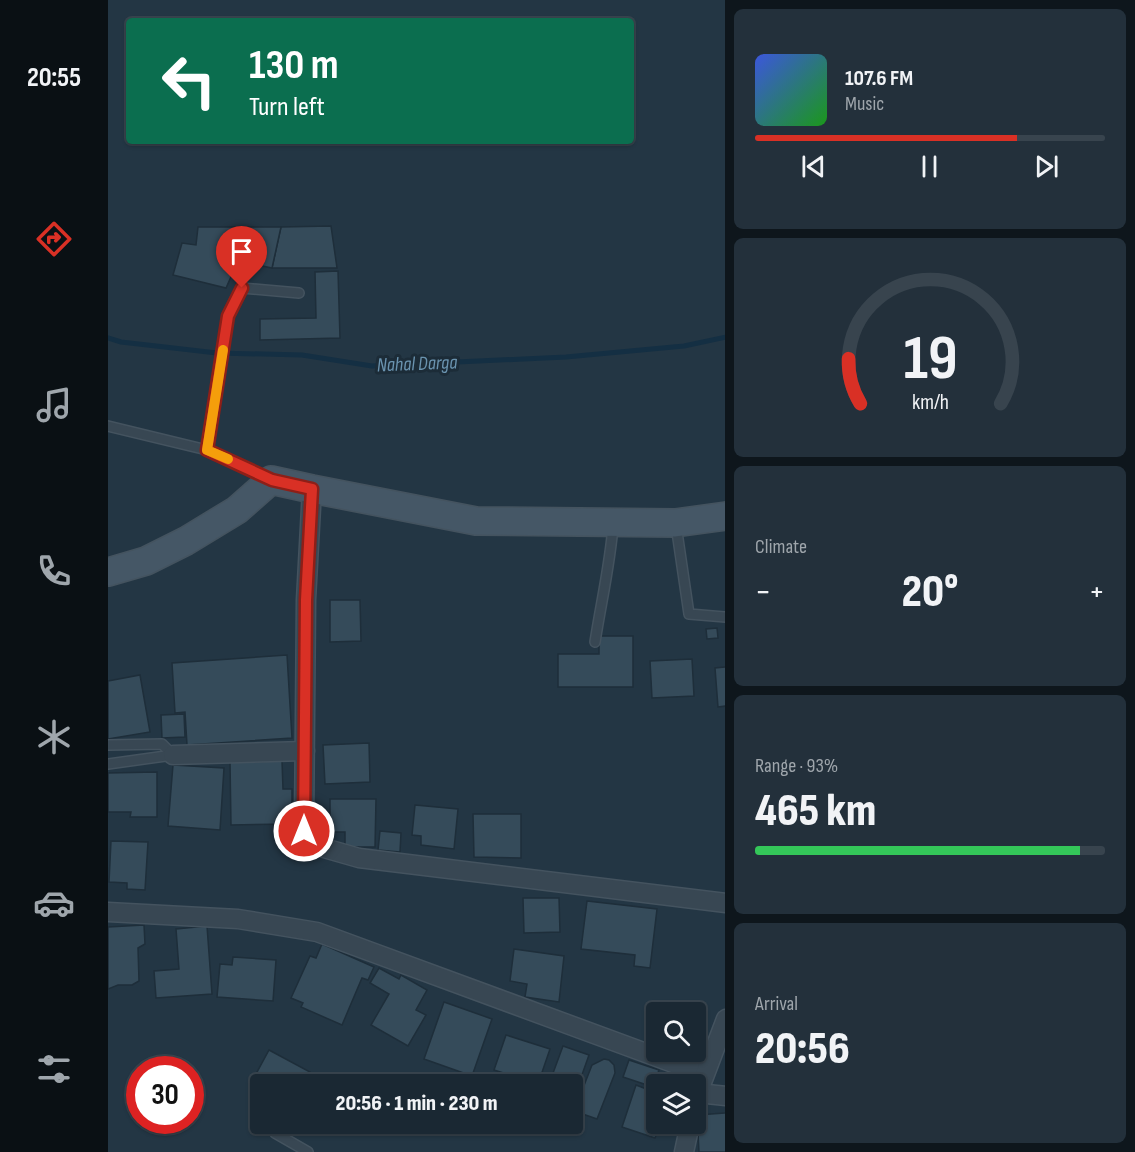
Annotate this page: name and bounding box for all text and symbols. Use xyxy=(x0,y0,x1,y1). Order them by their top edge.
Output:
text: 130 m xyxy=(249,40,339,91)
icon: left xyxy=(150,42,228,120)
text: 20:55 xyxy=(27,62,81,94)
text: 107.6 FM xyxy=(845,65,913,92)
text: Turn left xyxy=(249,91,325,123)
text: Music xyxy=(845,92,884,116)
icon: previous xyxy=(797,150,830,183)
icon: pause xyxy=(913,150,946,183)
icon: next xyxy=(1030,150,1063,183)
icon: directions xyxy=(33,218,75,260)
pin xyxy=(216,226,267,288)
icon: arrive xyxy=(225,235,258,268)
text: 19 xyxy=(903,323,957,398)
water label: Nahal Darga xyxy=(376,351,458,377)
icon: music xyxy=(33,384,75,426)
text: km/h xyxy=(911,391,949,416)
text: Climate xyxy=(755,535,807,559)
icon: phone xyxy=(33,550,75,592)
text: 20° xyxy=(902,565,958,620)
text: − xyxy=(755,572,771,612)
text: + xyxy=(1089,572,1105,612)
icon: climate xyxy=(33,716,75,758)
text: Range · 93% xyxy=(755,754,838,778)
text: 465 km xyxy=(755,784,876,839)
position arrow xyxy=(272,799,336,863)
icon: car xyxy=(33,882,75,924)
text: Arrival xyxy=(755,992,798,1016)
map controls xyxy=(646,1002,706,1134)
button: search xyxy=(646,1002,706,1062)
text: 20:56 xyxy=(755,1022,850,1077)
icon: filters xyxy=(33,1048,75,1090)
speed limit sign: 30 xyxy=(126,1056,204,1134)
button: layers xyxy=(646,1074,706,1134)
text: 20:56 · 1 min · 230 m xyxy=(336,1090,498,1117)

